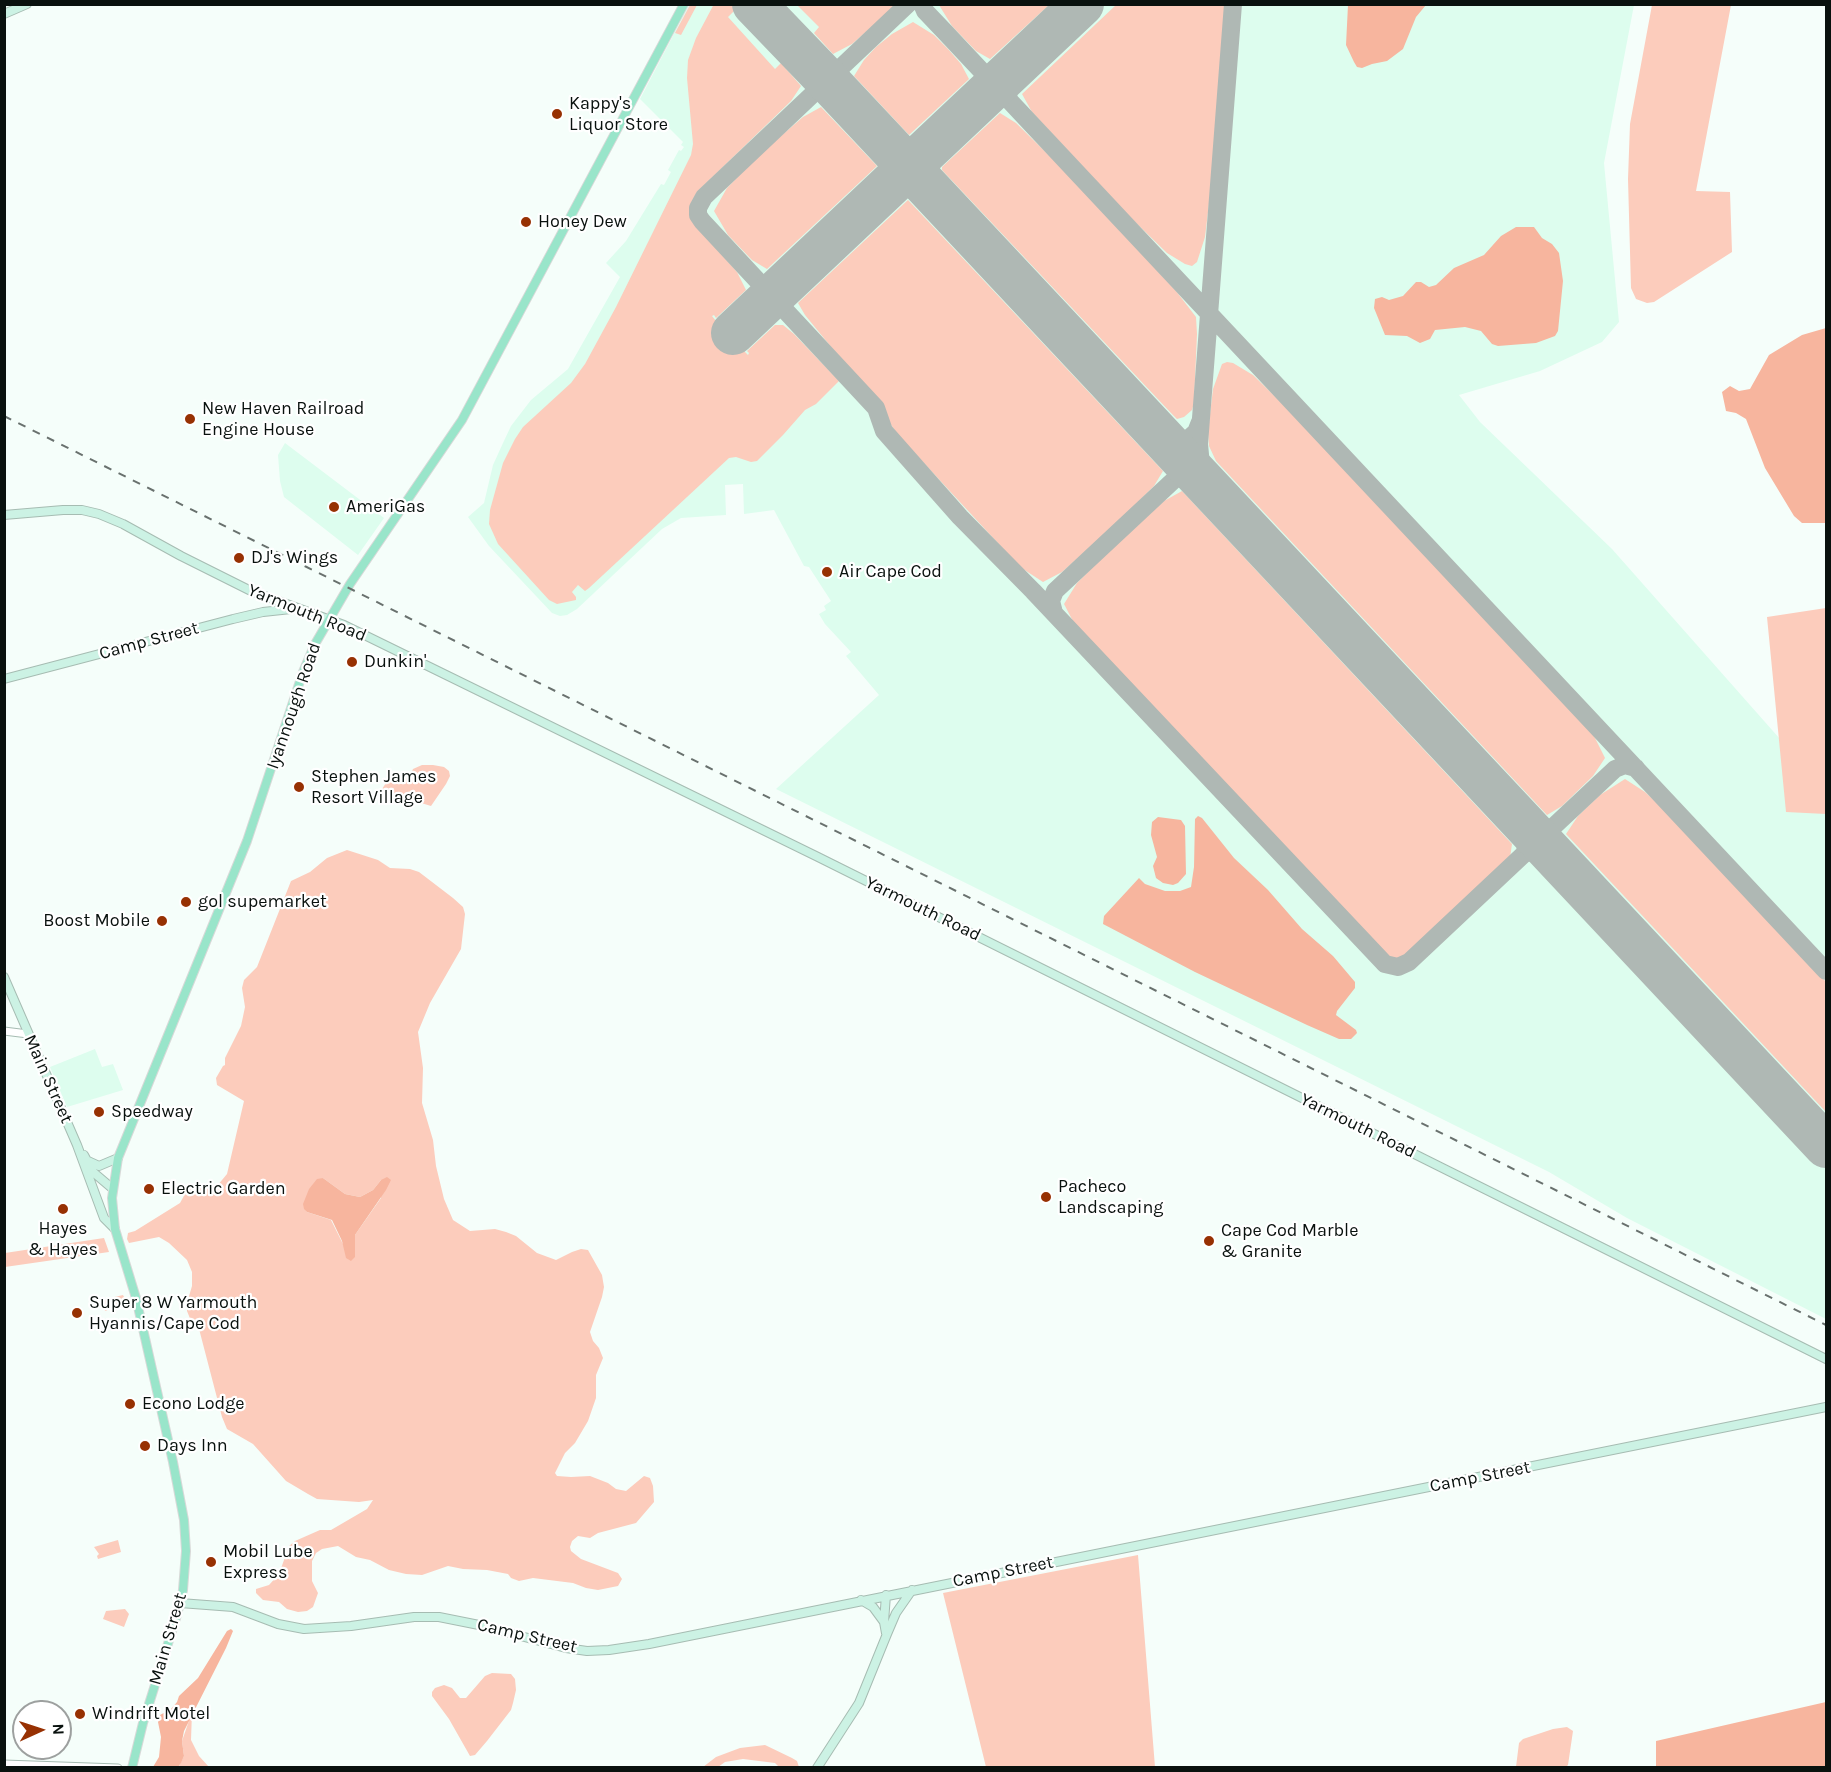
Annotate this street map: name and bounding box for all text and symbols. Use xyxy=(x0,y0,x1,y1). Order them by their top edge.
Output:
place label: Kappy's Liquor Store xyxy=(569,93,668,136)
marker: Kappy's Liquor Store xyxy=(550,107,564,121)
place label: Honey Dew xyxy=(538,211,627,233)
marker: Honey Dew xyxy=(519,215,533,229)
place label: New Haven Railroad Engine House xyxy=(202,398,364,440)
marker: New Haven Railroad Engine House xyxy=(183,412,197,426)
place label: AmeriGas xyxy=(346,496,425,518)
marker: AmeriGas xyxy=(327,500,341,514)
place label: DJ's Wings xyxy=(251,547,338,569)
marker: DJ's Wings xyxy=(232,551,246,565)
place label: Air Cape Cod xyxy=(839,561,942,583)
marker: Air Cape Cod xyxy=(820,565,834,579)
street label: Yarmouth Road xyxy=(244,579,370,647)
street label: Camp Street xyxy=(97,617,201,665)
street label: Iyannough Road xyxy=(262,640,326,772)
place label: Dunkin' xyxy=(364,651,426,673)
marker: Dunkin' xyxy=(345,655,359,669)
place label: Stephen James Resort Village xyxy=(311,766,436,808)
marker: Stephen James Resort Village xyxy=(292,780,306,794)
street label: Yarmouth Road xyxy=(862,872,984,946)
place label: gol supemarket xyxy=(198,891,327,913)
marker: gol supemarket xyxy=(179,895,193,909)
place label: Boost Mobile xyxy=(43,910,150,932)
marker: Boost Mobile xyxy=(155,914,169,928)
street label: Main Street xyxy=(19,1031,77,1127)
street label: Yarmouth Road xyxy=(1297,1089,1419,1163)
place label: Speedway xyxy=(111,1101,193,1123)
marker: Speedway xyxy=(92,1105,106,1119)
place label: Pacheco Landscaping xyxy=(1058,1176,1163,1218)
place label: Electric Garden xyxy=(161,1178,286,1200)
marker: Electric Garden xyxy=(142,1182,156,1196)
marker: Pacheco Landscaping xyxy=(1039,1190,1053,1204)
marker: Hayes & Hayes xyxy=(56,1202,70,1216)
place label: Hayes & Hayes xyxy=(28,1218,98,1260)
place label: Cape Cod Marble & Granite xyxy=(1221,1220,1358,1262)
marker: Cape Cod Marble & Granite xyxy=(1202,1234,1216,1248)
place label: Super 8 W Yarmouth Hyannis/Cape Cod xyxy=(89,1292,257,1334)
marker: Super 8 W Yarmouth Hyannis/Cape Cod xyxy=(70,1306,84,1320)
place label: Econo Lodge xyxy=(142,1393,245,1415)
marker: Econo Lodge xyxy=(123,1397,137,1411)
place label: Days Inn xyxy=(157,1435,228,1457)
marker: Days Inn xyxy=(138,1439,152,1453)
street label: Camp Street xyxy=(1428,1457,1532,1497)
place label: Mobil Lube Express xyxy=(223,1541,313,1584)
street label: Camp Street xyxy=(951,1552,1055,1592)
marker: Mobil Lube Express xyxy=(204,1555,218,1569)
street label: Main Street xyxy=(145,1590,191,1688)
street label: Camp Street xyxy=(475,1614,579,1658)
north arrow xyxy=(12,1700,72,1760)
place label: Windrift Motel xyxy=(92,1703,210,1725)
marker: Windrift Motel xyxy=(73,1707,87,1721)
text: N xyxy=(49,1723,68,1735)

